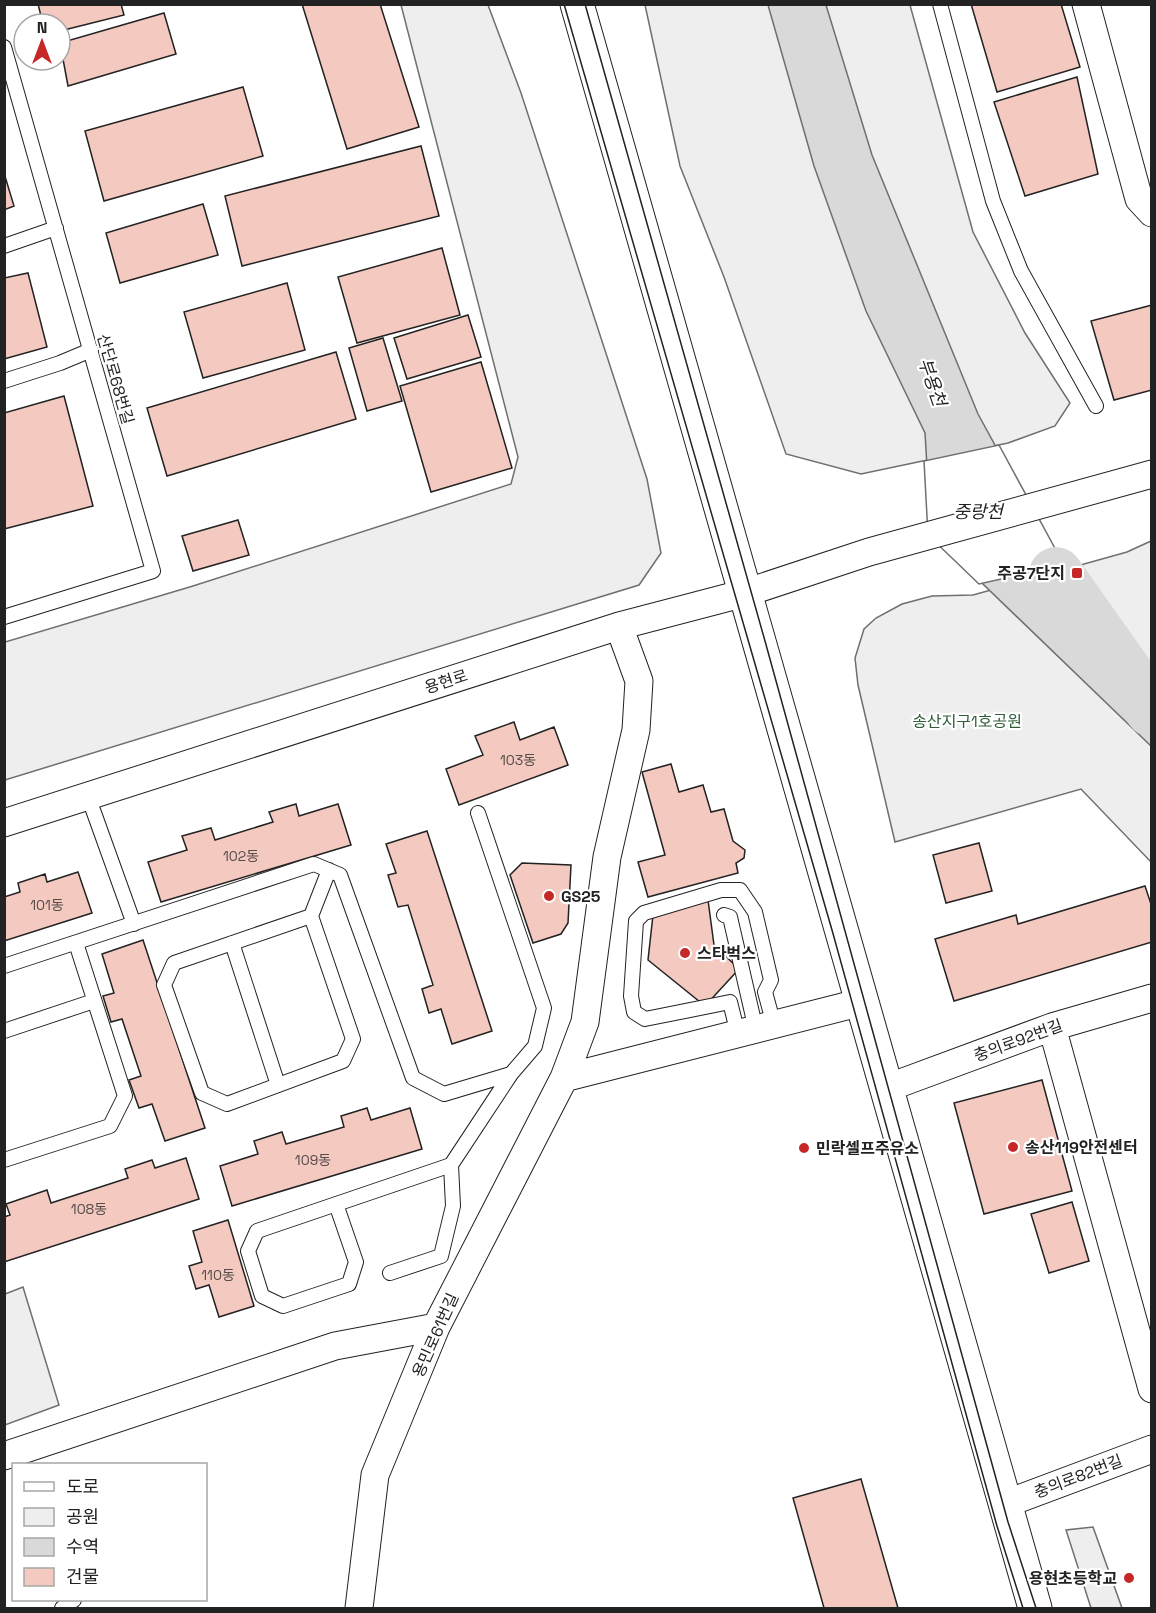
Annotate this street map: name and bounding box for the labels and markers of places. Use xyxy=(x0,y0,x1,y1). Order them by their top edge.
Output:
place label: 주공7단지 xyxy=(997,563,1065,584)
marker: 주공7단지 xyxy=(1070,566,1084,580)
place label: GS25 xyxy=(561,886,601,907)
marker: GS25 xyxy=(542,889,556,903)
place label: 스타벅스 xyxy=(697,943,756,964)
marker: 스타벅스 xyxy=(678,946,692,960)
place label: 송산119안전센터 xyxy=(1025,1137,1138,1158)
place label: 민락셀프주유소 xyxy=(816,1138,919,1159)
marker: 송산119안전센터 xyxy=(1006,1140,1020,1154)
marker: 민락셀프주유소 xyxy=(797,1141,811,1155)
place label: 용현초등학교 xyxy=(1029,1568,1117,1589)
marker: 용현초등학교 xyxy=(1122,1571,1136,1585)

